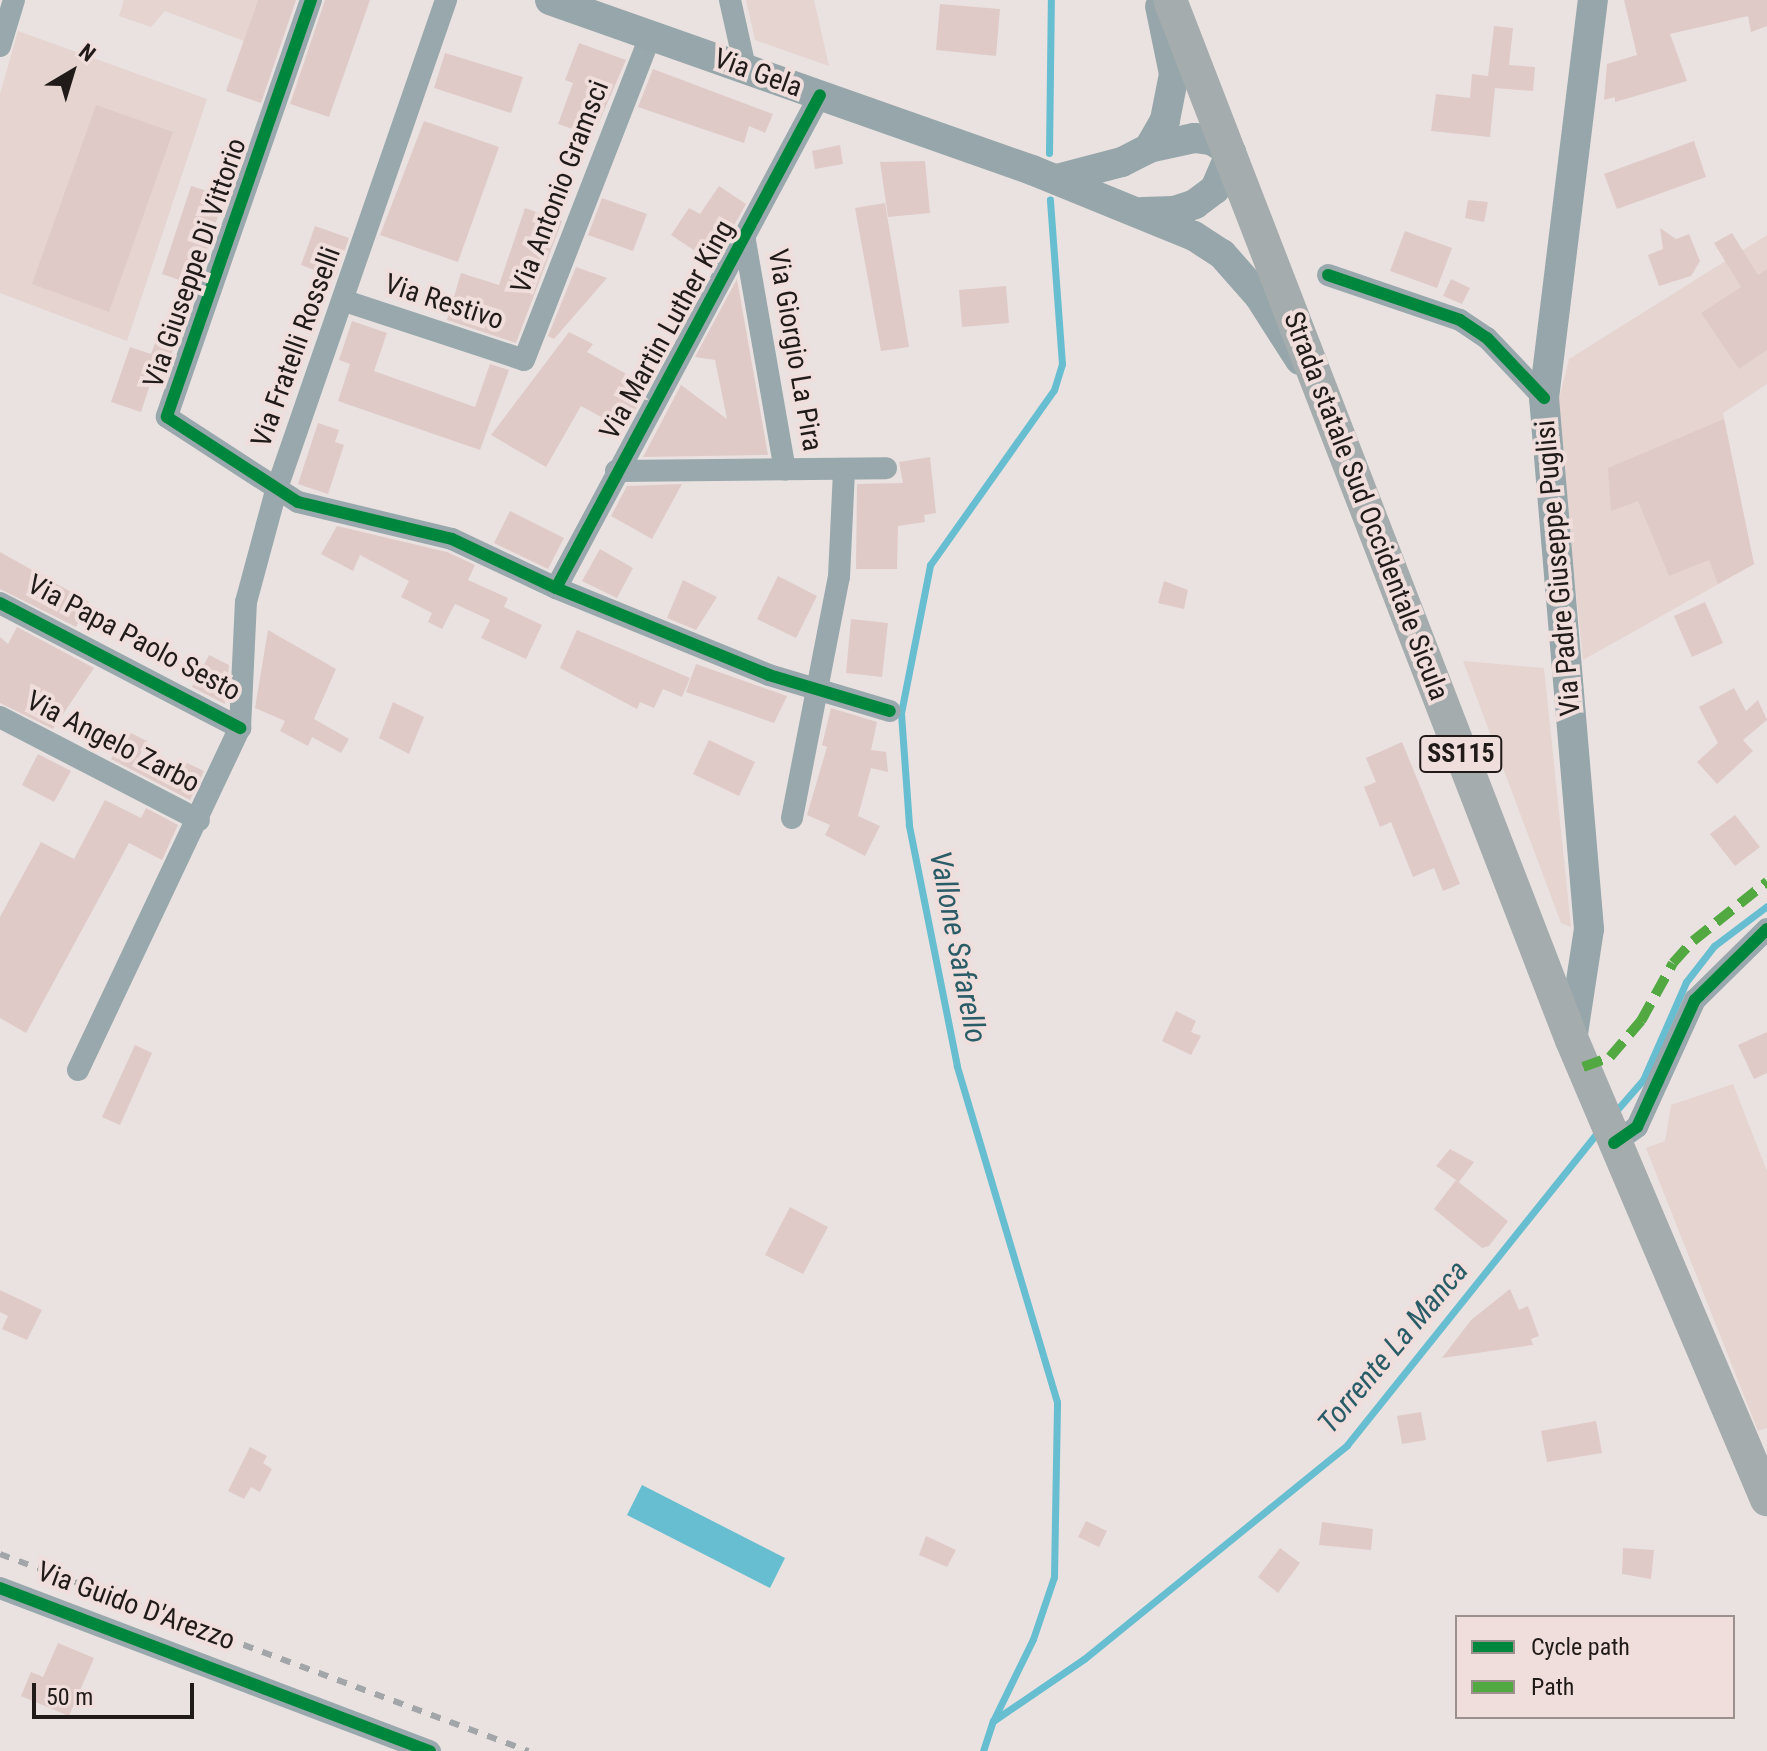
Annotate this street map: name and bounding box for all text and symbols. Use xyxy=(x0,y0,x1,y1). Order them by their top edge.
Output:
north arrow xyxy=(32,32,112,112)
text: N xyxy=(74,39,100,67)
street label: Via Gela xyxy=(709,42,807,104)
street label: Via Antonio Gramsci xyxy=(504,76,616,298)
street label: Via Giuseppe Di Vittorio xyxy=(136,134,254,392)
street label: Via Martin Luther King xyxy=(593,214,741,446)
street label: Via Fratelli Rosselli xyxy=(244,242,348,452)
street label: Via Giorgio La Pira xyxy=(761,246,829,454)
street label: Via Restivo xyxy=(380,267,508,337)
street label: Strada statale Sud Occidentale Sicula xyxy=(1276,307,1456,705)
street label: Via Padre Giuseppe Puglisi xyxy=(1528,419,1588,717)
street label: Via Papa Paolo Sesto xyxy=(22,568,246,708)
street label: Via Angelo Zarbo xyxy=(21,684,205,800)
road number: SS115 xyxy=(1419,732,1503,776)
water label: Vallone Safarello xyxy=(922,848,994,1046)
water label: Torrente La Manca xyxy=(1310,1253,1476,1441)
street label: Via Guido D'Arezzo xyxy=(33,1555,239,1657)
legend xyxy=(1455,1615,1735,1719)
text: Cycle path xyxy=(1531,1633,1630,1661)
scale bar xyxy=(36,1667,198,1717)
text: Path xyxy=(1531,1673,1574,1701)
text: 50 m xyxy=(46,1683,93,1711)

